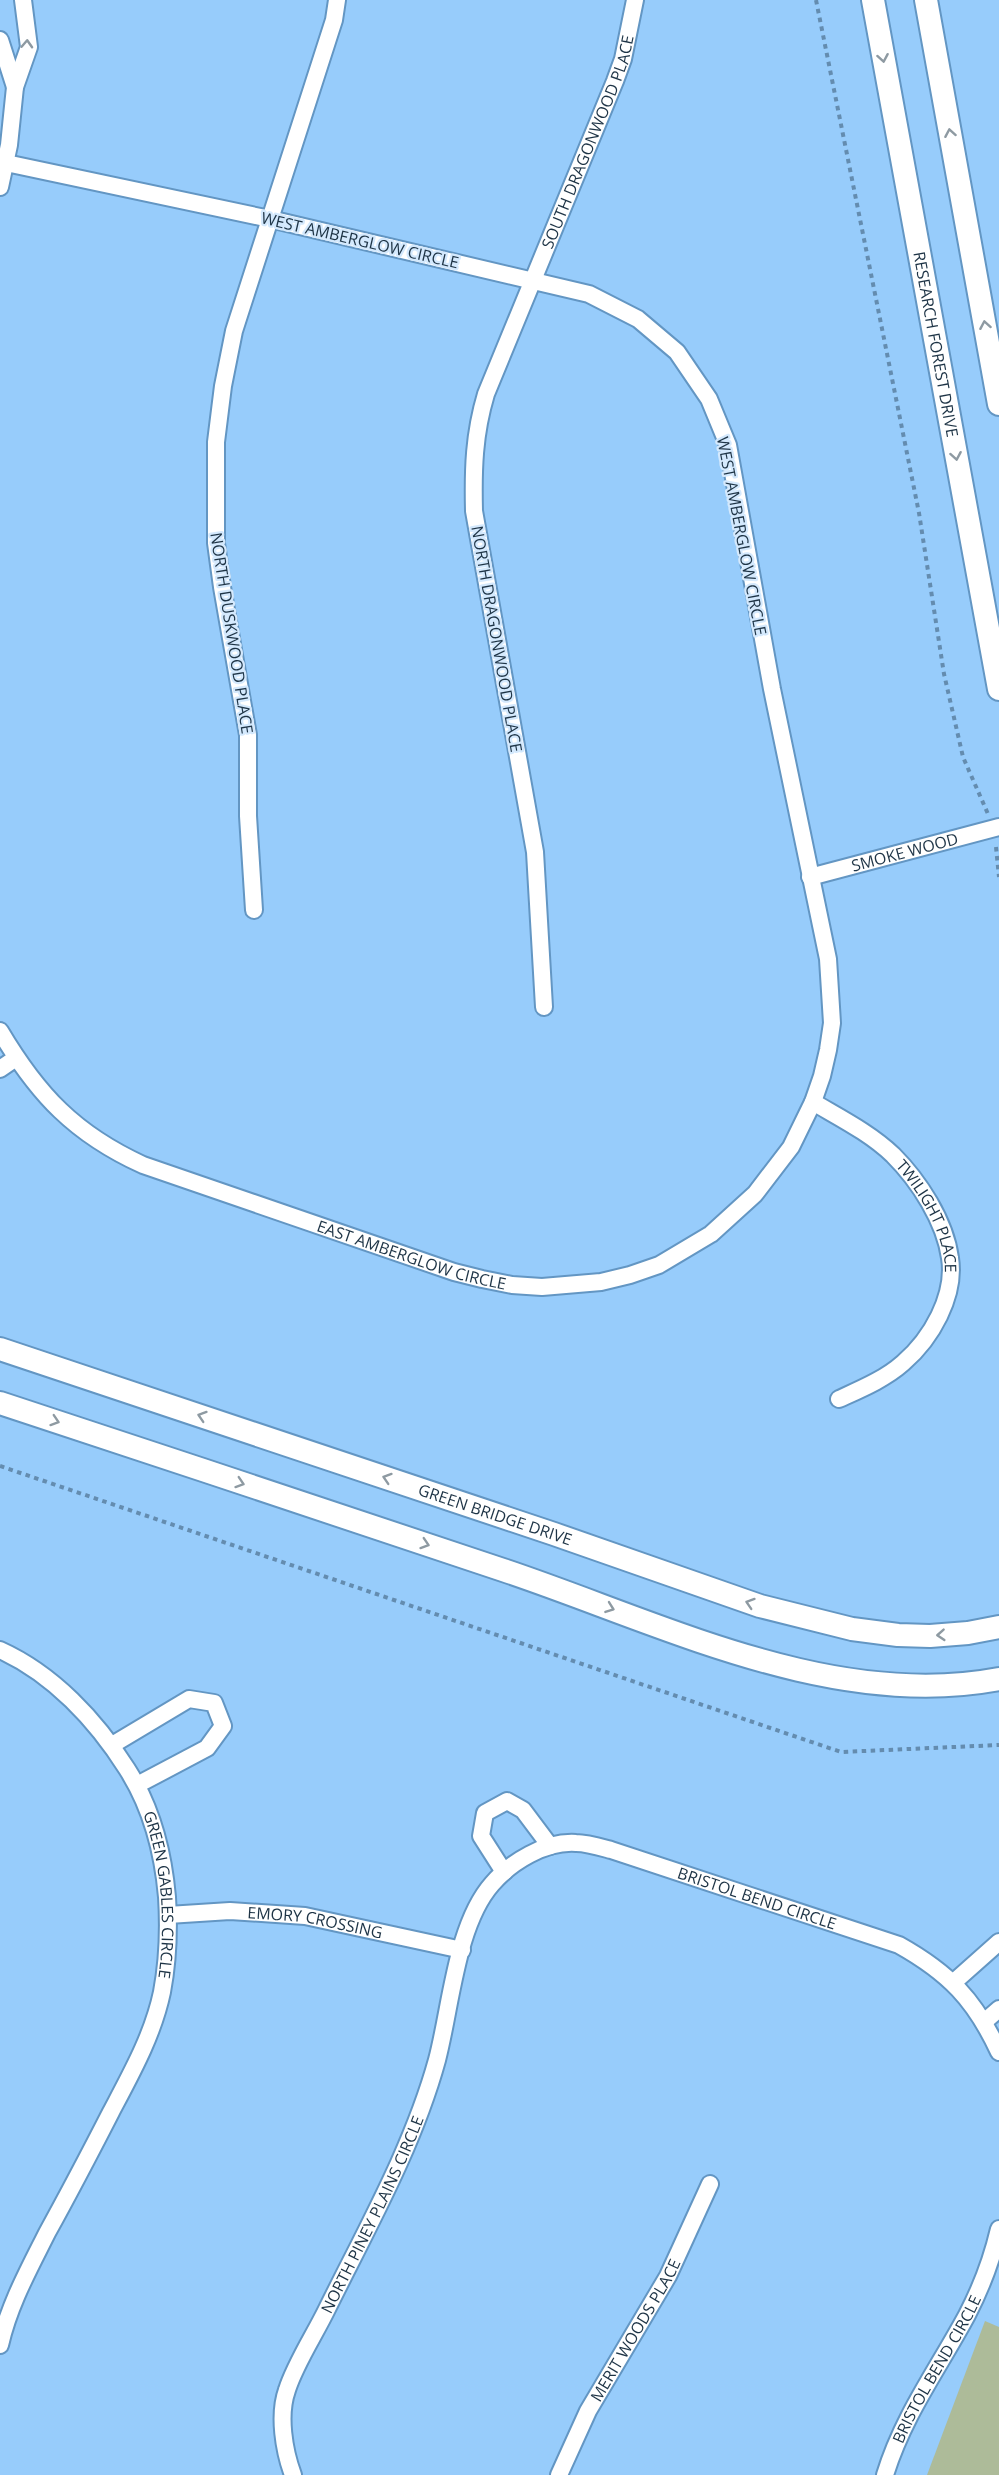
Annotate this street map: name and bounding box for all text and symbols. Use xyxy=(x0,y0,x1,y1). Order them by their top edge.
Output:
street label: SOUTH DRAGONWOOD PLACE xyxy=(536,33,639,252)
one-way arrow xyxy=(21,40,34,49)
one-way arrow xyxy=(876,52,889,62)
one-way arrow xyxy=(944,129,957,139)
street label: WEST AMBERGLOW CIRCLE xyxy=(259,207,461,273)
street label: RESEARCH FOREST DRIVE xyxy=(908,250,964,439)
one-way arrow xyxy=(979,321,992,331)
street label: WEST AMBERGLOW CIRCLE xyxy=(712,435,772,637)
one-way arrow xyxy=(949,451,962,461)
street label: NORTH DRAGONWOOD PLACE xyxy=(466,524,528,754)
street label: NORTH DUSKWOOD PLACE xyxy=(205,531,259,735)
street label: SMOKE WOOD xyxy=(849,827,961,877)
street label: TWILIGHT PLACE xyxy=(891,1155,962,1273)
street label: EAST AMBERGLOW CIRCLE xyxy=(314,1215,508,1295)
one-way arrow xyxy=(197,1411,208,1424)
one-way arrow xyxy=(50,1414,60,1426)
one-way arrow xyxy=(382,1473,393,1485)
one-way arrow xyxy=(235,1475,245,1488)
street label: GREEN BRIDGE DRIVE xyxy=(415,1478,575,1550)
one-way arrow xyxy=(420,1537,430,1550)
one-way arrow xyxy=(745,1598,756,1610)
one-way arrow xyxy=(604,1601,615,1613)
one-way arrow xyxy=(937,1628,946,1641)
street label: GREEN GABLES CIRCLE xyxy=(138,1808,179,1980)
street label: BRISTOL BEND CIRCLE xyxy=(675,1862,839,1935)
street label: EMORY CROSSING xyxy=(247,1901,385,1943)
street label: NORTH PINEY PLAINS CIRCLE xyxy=(316,2113,429,2317)
street label: MERIT WOODS PLACE xyxy=(585,2255,685,2406)
street label: BRISTOL BEND CIRCLE xyxy=(887,2292,986,2447)

